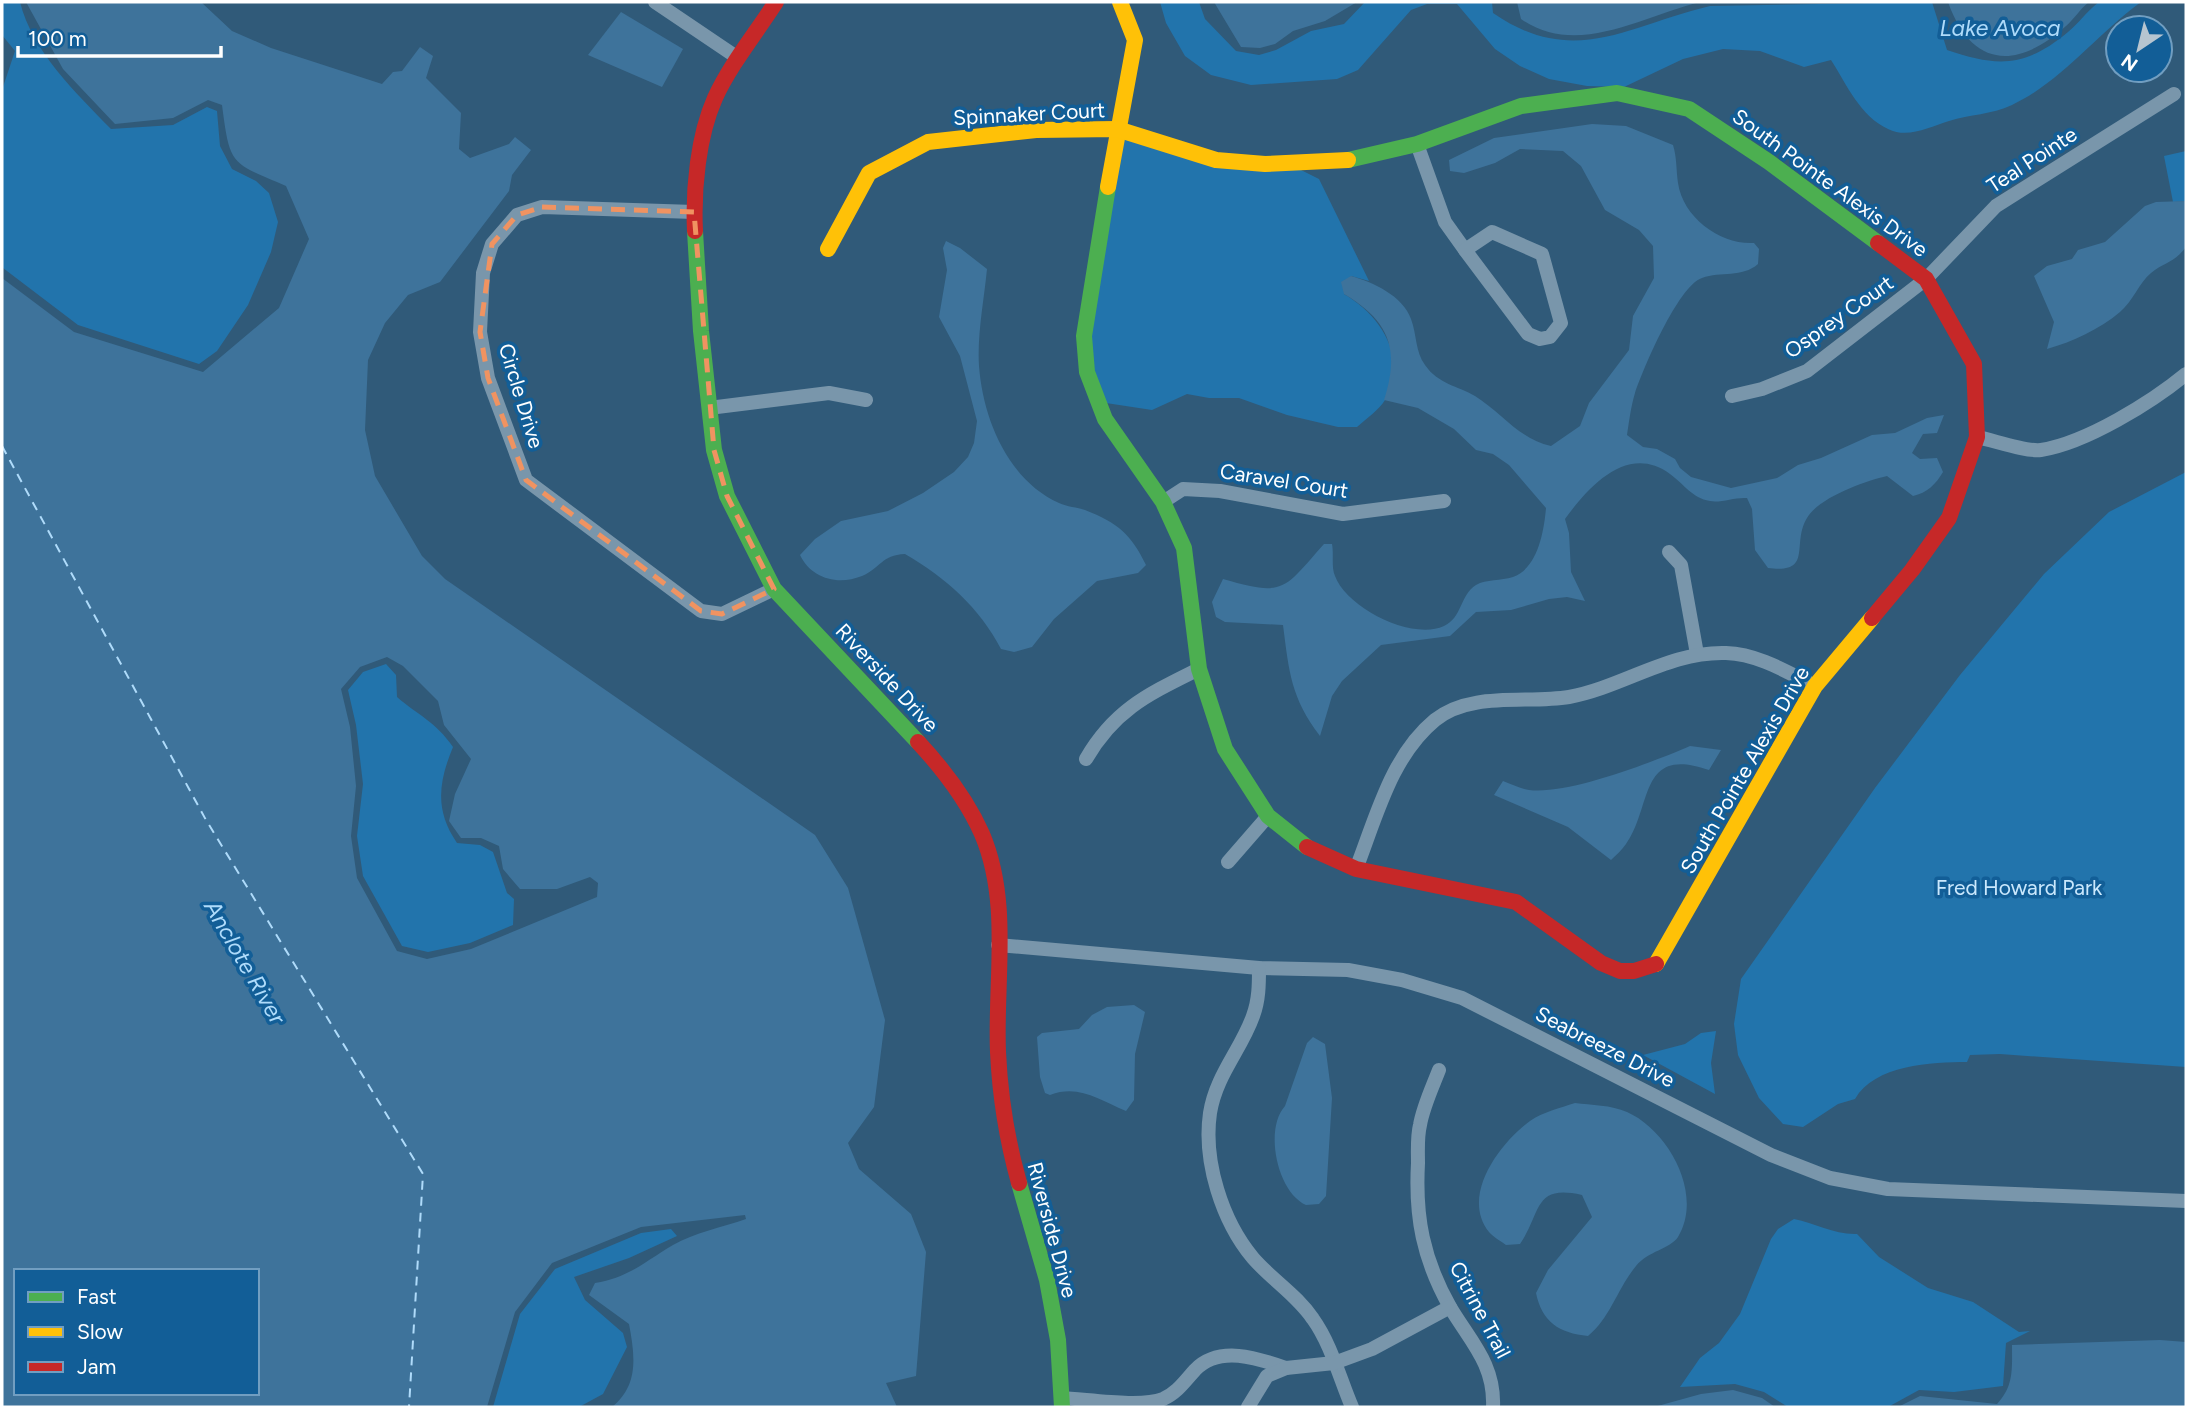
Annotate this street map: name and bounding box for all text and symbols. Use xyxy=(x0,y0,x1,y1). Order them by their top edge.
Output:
scale bar xyxy=(18,14,220,58)
water label: Lake Avoca xyxy=(1939,14,2061,42)
north arrow xyxy=(2104,14,2174,84)
text: 100 m xyxy=(28,26,87,51)
text: N xyxy=(2117,49,2142,76)
street label: Spinnaker Court xyxy=(952,97,1106,130)
street label: South Pointe Alexis Drive xyxy=(1728,103,1933,262)
street label: Teal Pointe xyxy=(1982,121,2081,198)
street label: Osprey Court xyxy=(1779,270,1898,363)
street label: Circle Drive xyxy=(494,340,549,451)
street label: Caravel Court xyxy=(1218,458,1350,503)
street label: Riverside Drive xyxy=(831,618,944,737)
street label: South Pointe Alexis Drive xyxy=(1675,662,1814,878)
park label: Fred Howard Park xyxy=(1936,875,2103,900)
water label: Anclote River xyxy=(198,894,292,1030)
street label: Seabreeze Drive xyxy=(1531,1001,1679,1092)
street label: Riverside Drive xyxy=(1022,1159,1083,1300)
street label: Citrine Trail xyxy=(1444,1257,1516,1363)
legend xyxy=(14,1269,259,1395)
text: Fast xyxy=(77,1284,117,1309)
text: Slow xyxy=(77,1319,123,1344)
text: Jam xyxy=(77,1354,116,1379)

